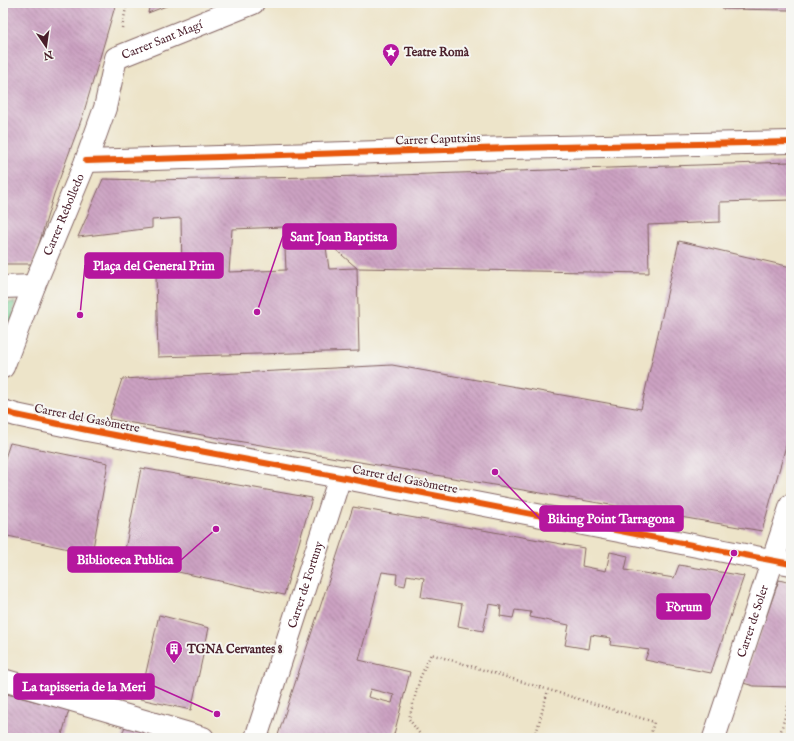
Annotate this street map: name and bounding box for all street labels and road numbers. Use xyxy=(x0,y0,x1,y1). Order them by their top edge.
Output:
street label: Carrer Sant Magí xyxy=(119,17,205,63)
street label: Carrer Caputxins xyxy=(395,131,481,149)
street label: Carrer Rebolledo xyxy=(40,171,88,258)
street label: Carrer del Gasòmetre xyxy=(33,401,141,436)
street label: Carrer del Gasòmetre xyxy=(351,462,459,497)
street label: Carrer de Fortuny xyxy=(285,539,327,630)
street label: Carrer de Soler xyxy=(734,583,772,660)

